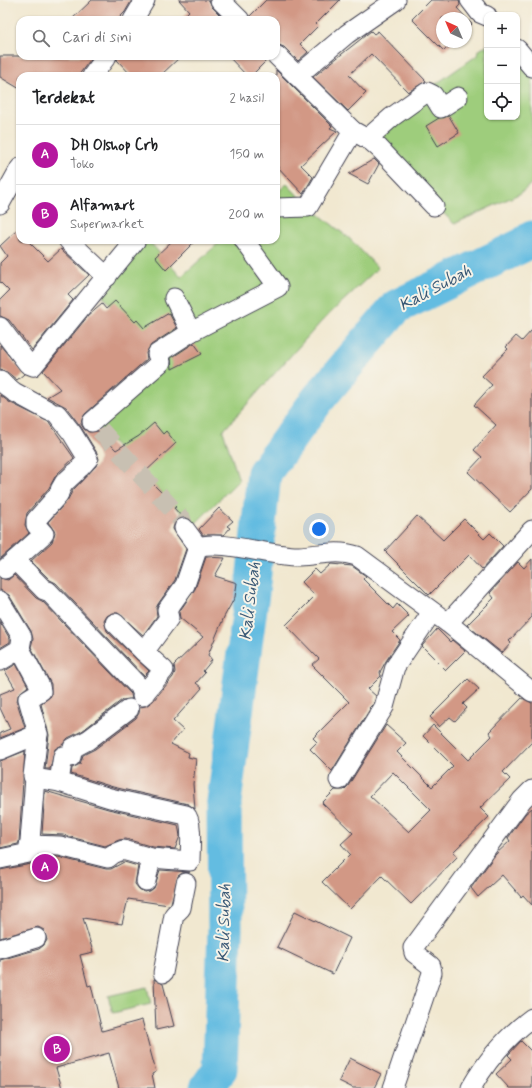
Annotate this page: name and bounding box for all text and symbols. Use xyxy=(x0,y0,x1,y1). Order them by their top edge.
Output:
north arrow xyxy=(436,12,472,48)
map controls xyxy=(484,12,520,120)
button: + xyxy=(484,12,520,48)
search box xyxy=(16,16,280,60)
icon: search xyxy=(30,27,52,49)
text: Cari di sini xyxy=(62,28,132,48)
button: − xyxy=(484,48,520,84)
button: locate xyxy=(484,84,520,120)
text: Terdekat xyxy=(32,87,95,109)
text: 2 hasil xyxy=(230,90,264,107)
text: DH Olshop Crb xyxy=(70,136,158,156)
text: A xyxy=(41,146,49,163)
text: 150 m xyxy=(230,146,264,163)
text: Toko xyxy=(70,156,94,173)
text: Alfamart xyxy=(70,196,135,216)
text: B xyxy=(41,206,49,223)
text: 200 m xyxy=(229,206,264,223)
text: Supermarket xyxy=(70,216,144,233)
water label: Kali Subah xyxy=(395,260,475,316)
your location xyxy=(309,519,329,539)
water label: Kali Subah xyxy=(234,561,266,641)
pin: A xyxy=(32,852,58,882)
water label: Kali Subah xyxy=(212,883,236,963)
pin: B xyxy=(44,1034,70,1064)

